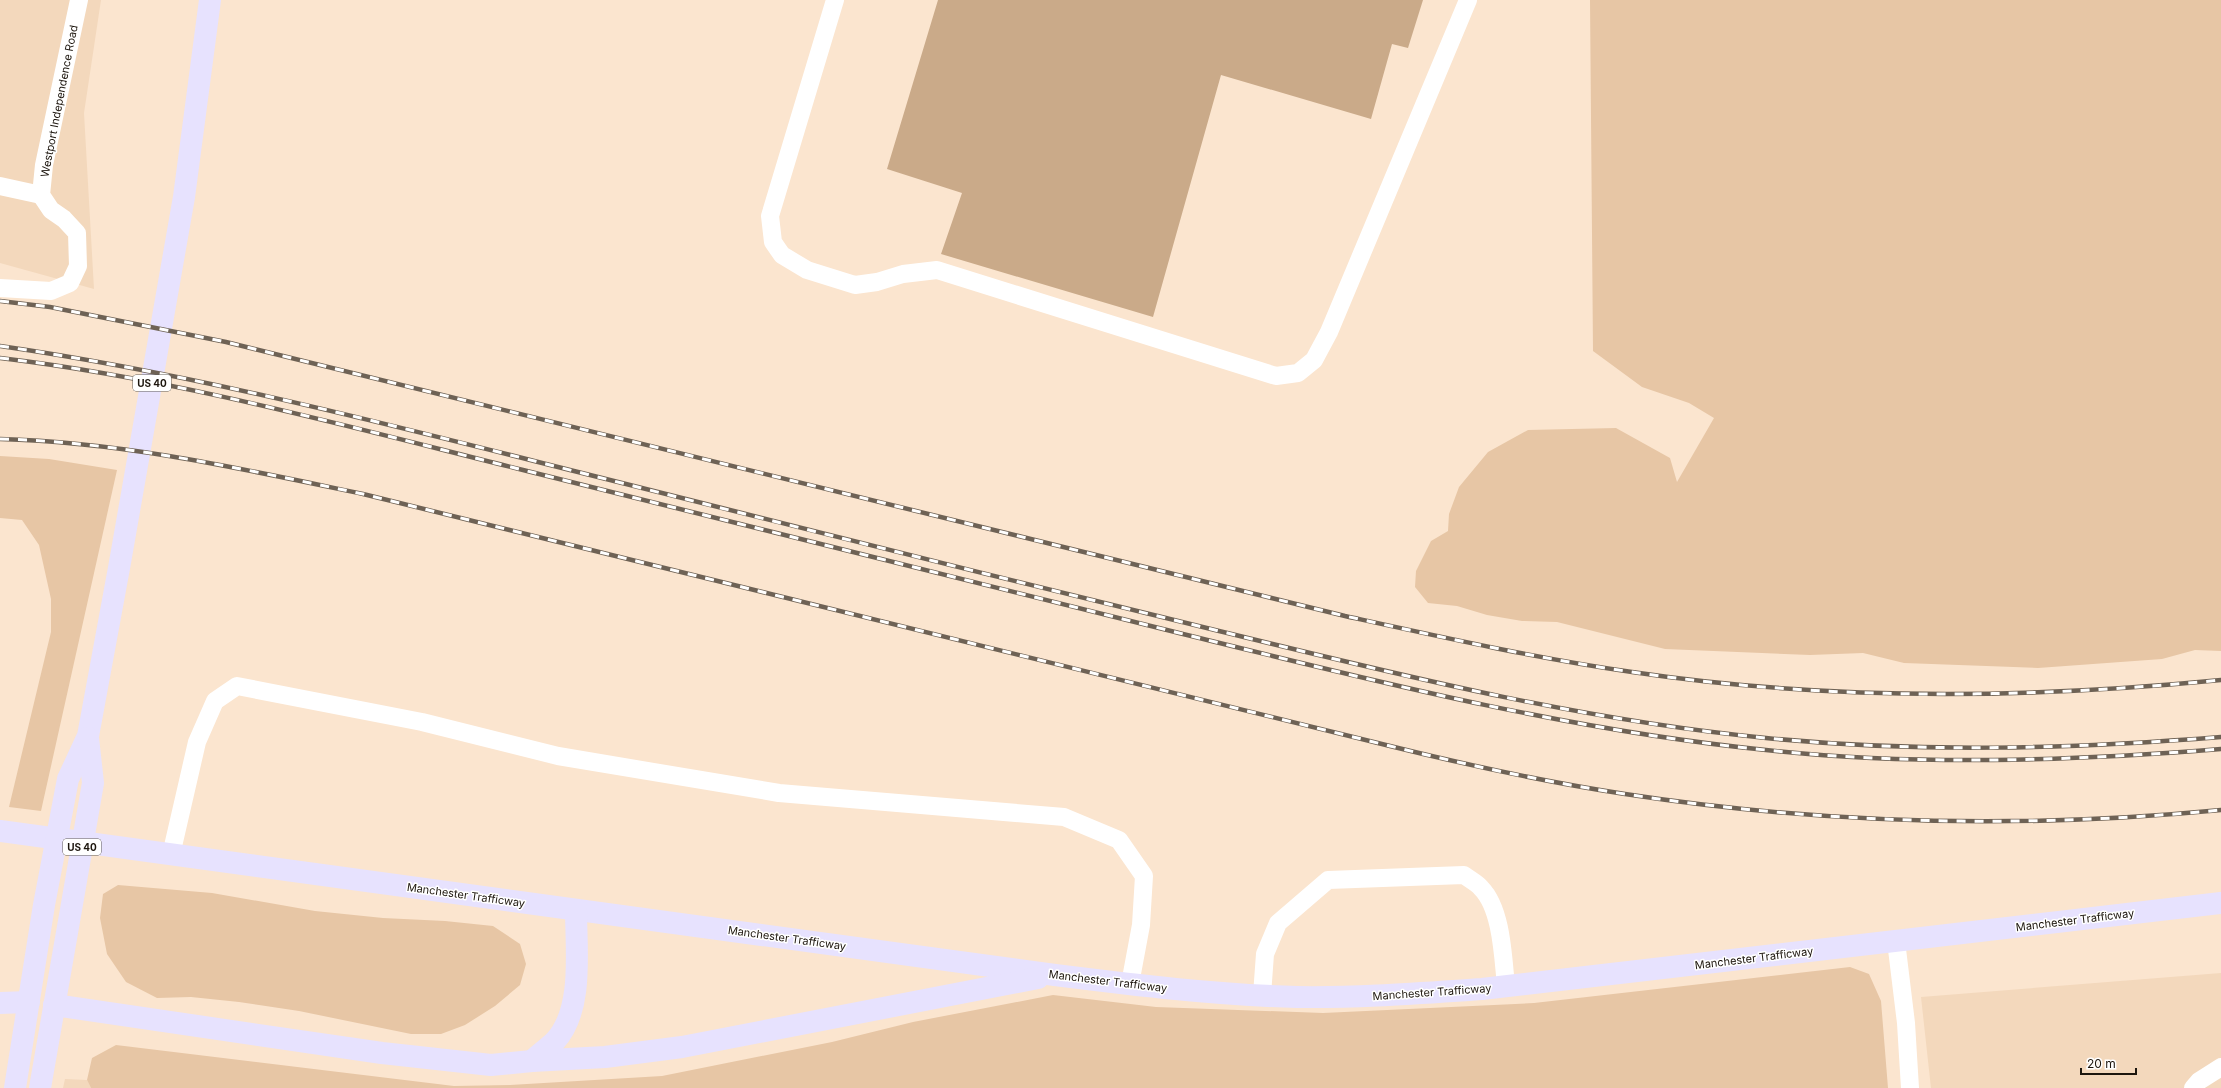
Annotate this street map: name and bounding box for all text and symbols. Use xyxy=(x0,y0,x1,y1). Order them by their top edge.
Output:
street label: Westport Independence Road xyxy=(37,24,81,178)
road number: US 40 xyxy=(133,375,171,391)
road number: US 40 xyxy=(63,839,101,855)
street label: Manchester Trafficway xyxy=(406,880,526,910)
street label: Manchester Trafficway xyxy=(2015,906,2135,934)
street label: Manchester Trafficway xyxy=(727,923,847,953)
street label: Manchester Trafficway xyxy=(1694,944,1814,972)
street label: Manchester Trafficway xyxy=(1048,967,1168,995)
street label: Manchester Trafficway xyxy=(1372,981,1492,1003)
scale bar xyxy=(2081,1050,2136,1076)
text: 20 m xyxy=(2087,1056,2116,1071)

